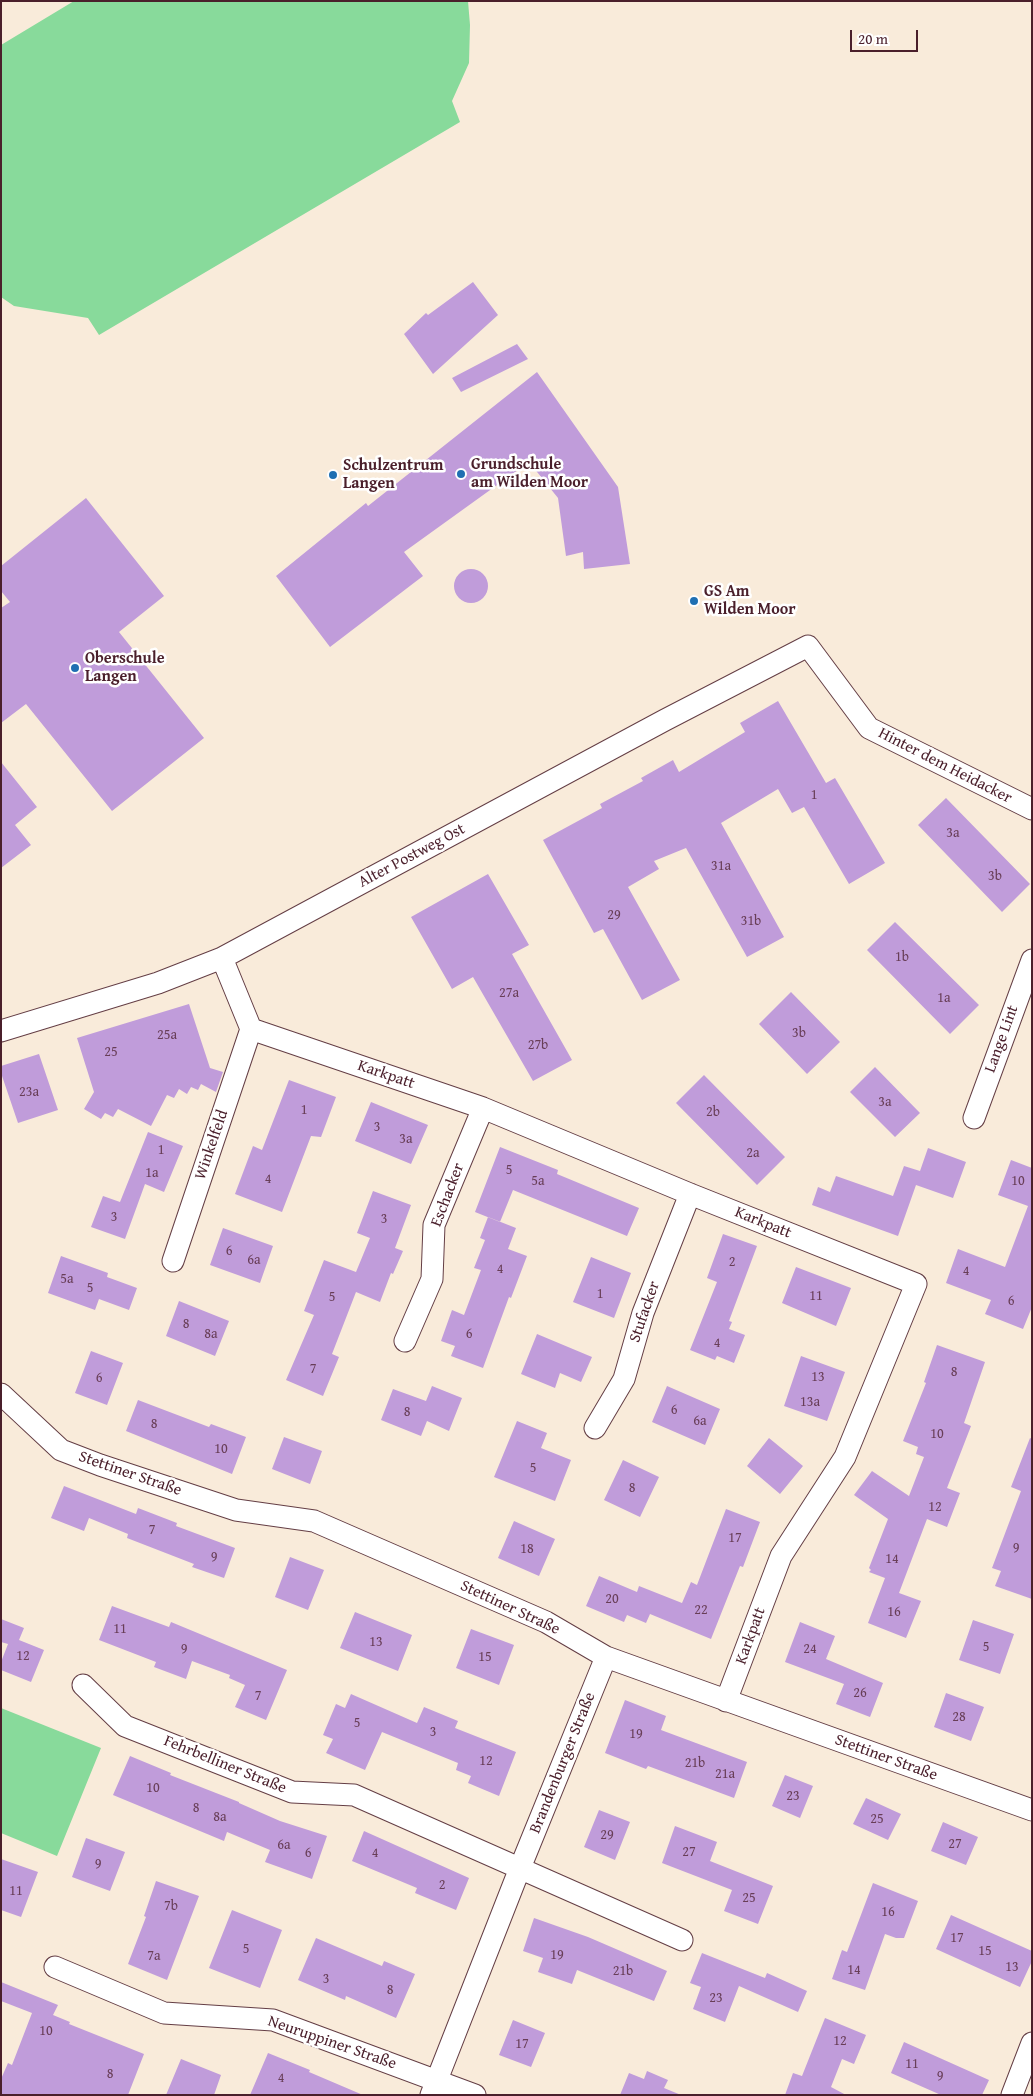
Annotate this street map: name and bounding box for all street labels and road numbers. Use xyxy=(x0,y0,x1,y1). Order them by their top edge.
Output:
street label: Hinter dem Heidacker xyxy=(875,724,1015,808)
street label: Alter Postweg Ost xyxy=(355,820,469,892)
street label: Lange Lint xyxy=(981,1003,1023,1075)
street label: Karkpatt xyxy=(355,1056,417,1094)
street label: Winkelfeld xyxy=(191,1108,233,1182)
street label: Eschacker xyxy=(427,1160,469,1230)
street label: Karkpatt xyxy=(732,1203,794,1243)
street label: Stufacker xyxy=(626,1279,664,1345)
street label: Stettiner Straße xyxy=(76,1447,184,1501)
street label: Stettiner Straße xyxy=(457,1577,563,1639)
street label: Karkpatt xyxy=(732,1605,770,1667)
street label: Brandenburger Straße xyxy=(526,1690,600,1836)
street label: Stettiner Straße xyxy=(832,1731,940,1785)
street label: Fehrbelliner Straße xyxy=(161,1732,289,1798)
street label: Neuruppiner Straße xyxy=(265,2012,399,2074)

